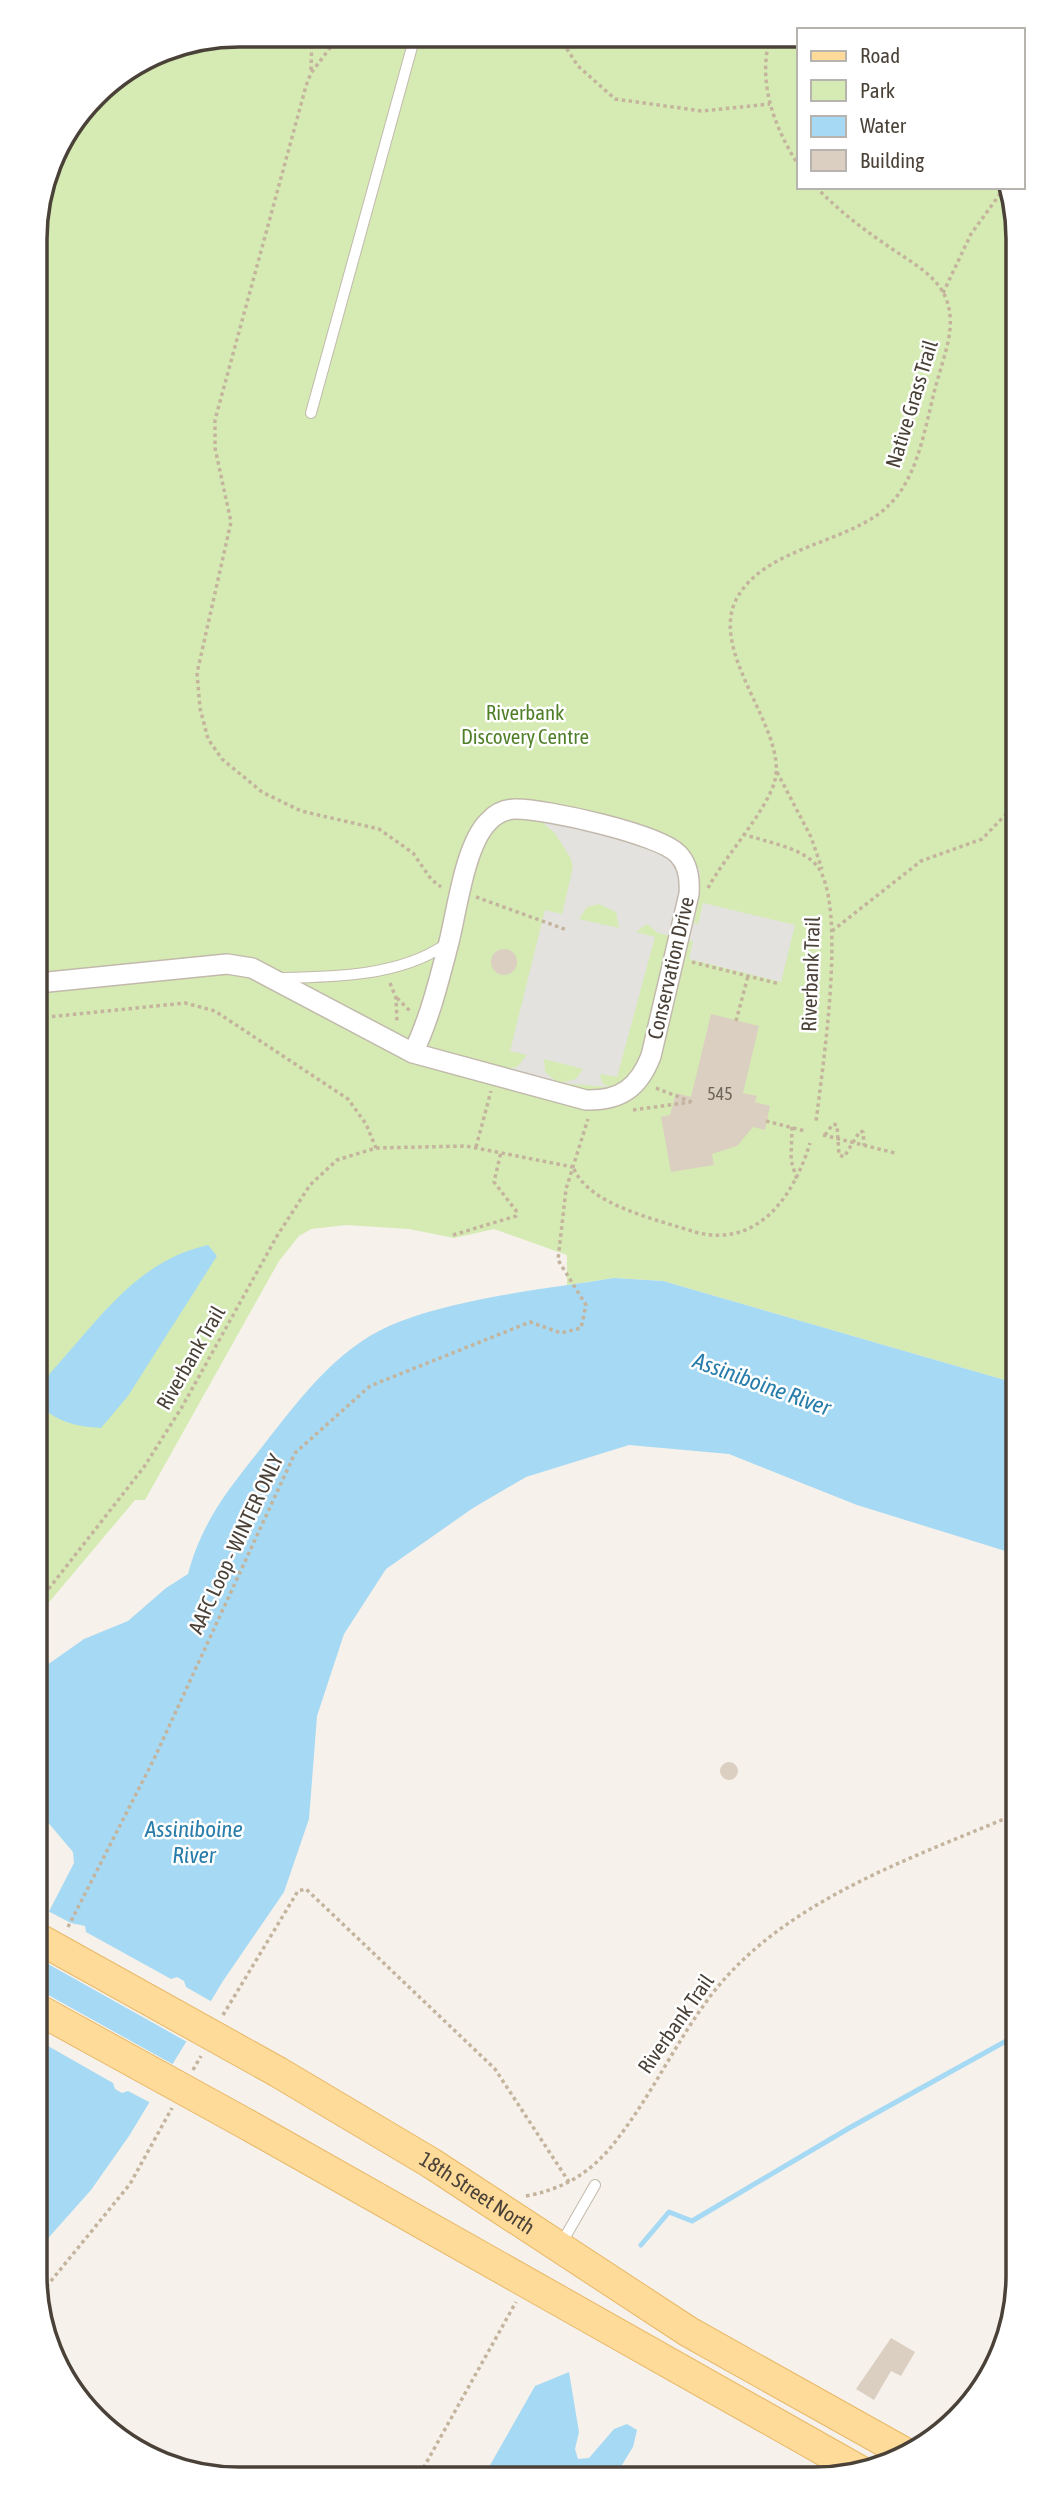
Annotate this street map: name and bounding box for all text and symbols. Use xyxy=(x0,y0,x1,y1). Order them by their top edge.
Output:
legend xyxy=(797,28,1025,189)
text: Road xyxy=(860,43,900,67)
text: Park xyxy=(860,78,895,102)
text: Water xyxy=(860,113,907,137)
text: Building xyxy=(860,148,924,172)
street label: Native Grass Trail xyxy=(880,337,942,470)
park label: Riverbank Discovery Centre xyxy=(461,700,589,748)
street label: Conservation Drive xyxy=(642,894,698,1041)
street label: Riverbank Trail xyxy=(796,915,824,1032)
house number: 545 xyxy=(707,1083,733,1104)
street label: Riverbank Trail xyxy=(151,1301,230,1413)
water label: Assiniboine River xyxy=(689,1347,835,1421)
street label: AAFC Loop - WINTER ONLY xyxy=(183,1449,288,1637)
water label: Assiniboine River xyxy=(144,1816,243,1868)
street label: Riverbank Trail xyxy=(632,1969,718,2078)
street label: 18th Street North xyxy=(416,2146,540,2239)

